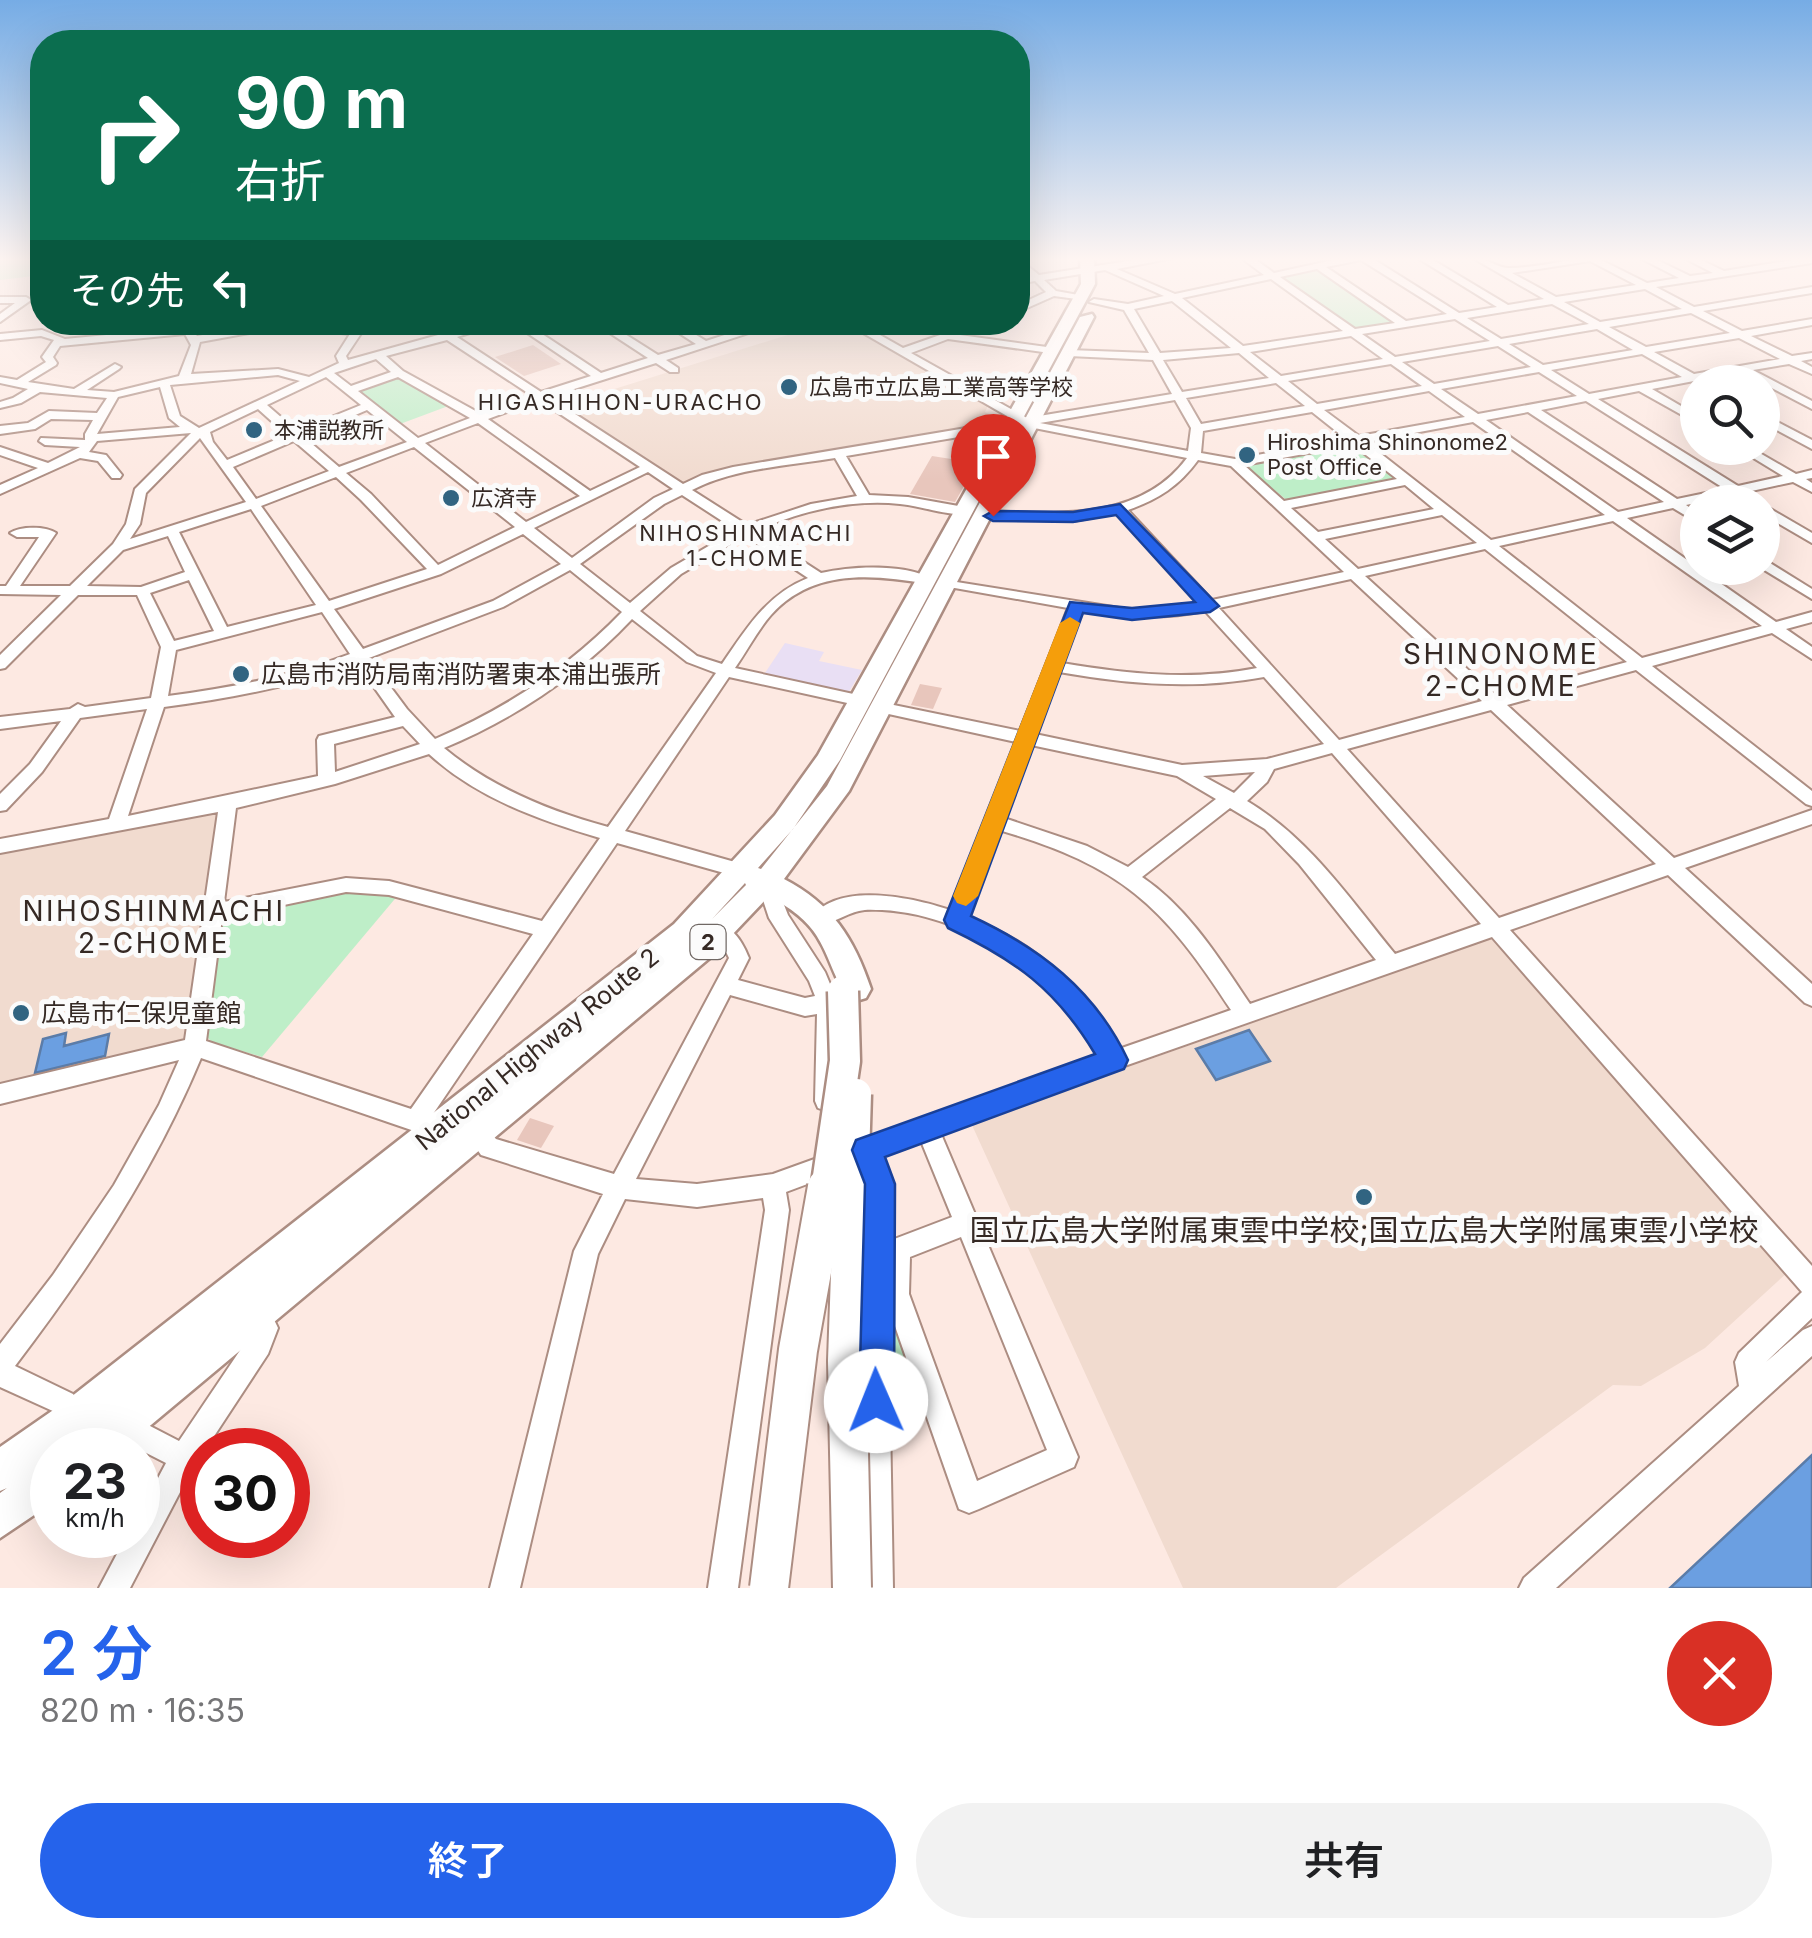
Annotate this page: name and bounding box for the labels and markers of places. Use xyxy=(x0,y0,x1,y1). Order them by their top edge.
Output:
place label: 広島市立広島工業高等学校 xyxy=(809,374,1073,400)
marker: 広島市立広島工業高等学校 xyxy=(778,376,800,398)
pin xyxy=(951,414,1036,517)
place label: 本浦説教所 xyxy=(274,417,384,443)
marker: 本浦説教所 xyxy=(243,419,265,441)
place label: Hiroshima Shinonome2 Post Office xyxy=(1267,429,1508,480)
marker: Hiroshima Shinonome2 Post Office xyxy=(1236,444,1258,466)
place label: 広済寺 xyxy=(471,485,537,511)
marker: 広済寺 xyxy=(440,487,462,509)
place label: 広島市消防局南消防署東本浦出張所 xyxy=(261,659,661,689)
marker: 広島市消防局南消防署東本浦出張所 xyxy=(230,663,252,685)
place label: 広島市仁保児童館 xyxy=(41,998,241,1028)
marker: 広島市仁保児童館 xyxy=(10,1002,32,1024)
marker: 国立広島大学附属東雲中学校;国立広島大学附属東雲小学校 xyxy=(1353,1186,1375,1208)
place label: 国立広島大学附属東雲中学校;国立広島大学附属東雲小学校 xyxy=(969,1212,1759,1248)

